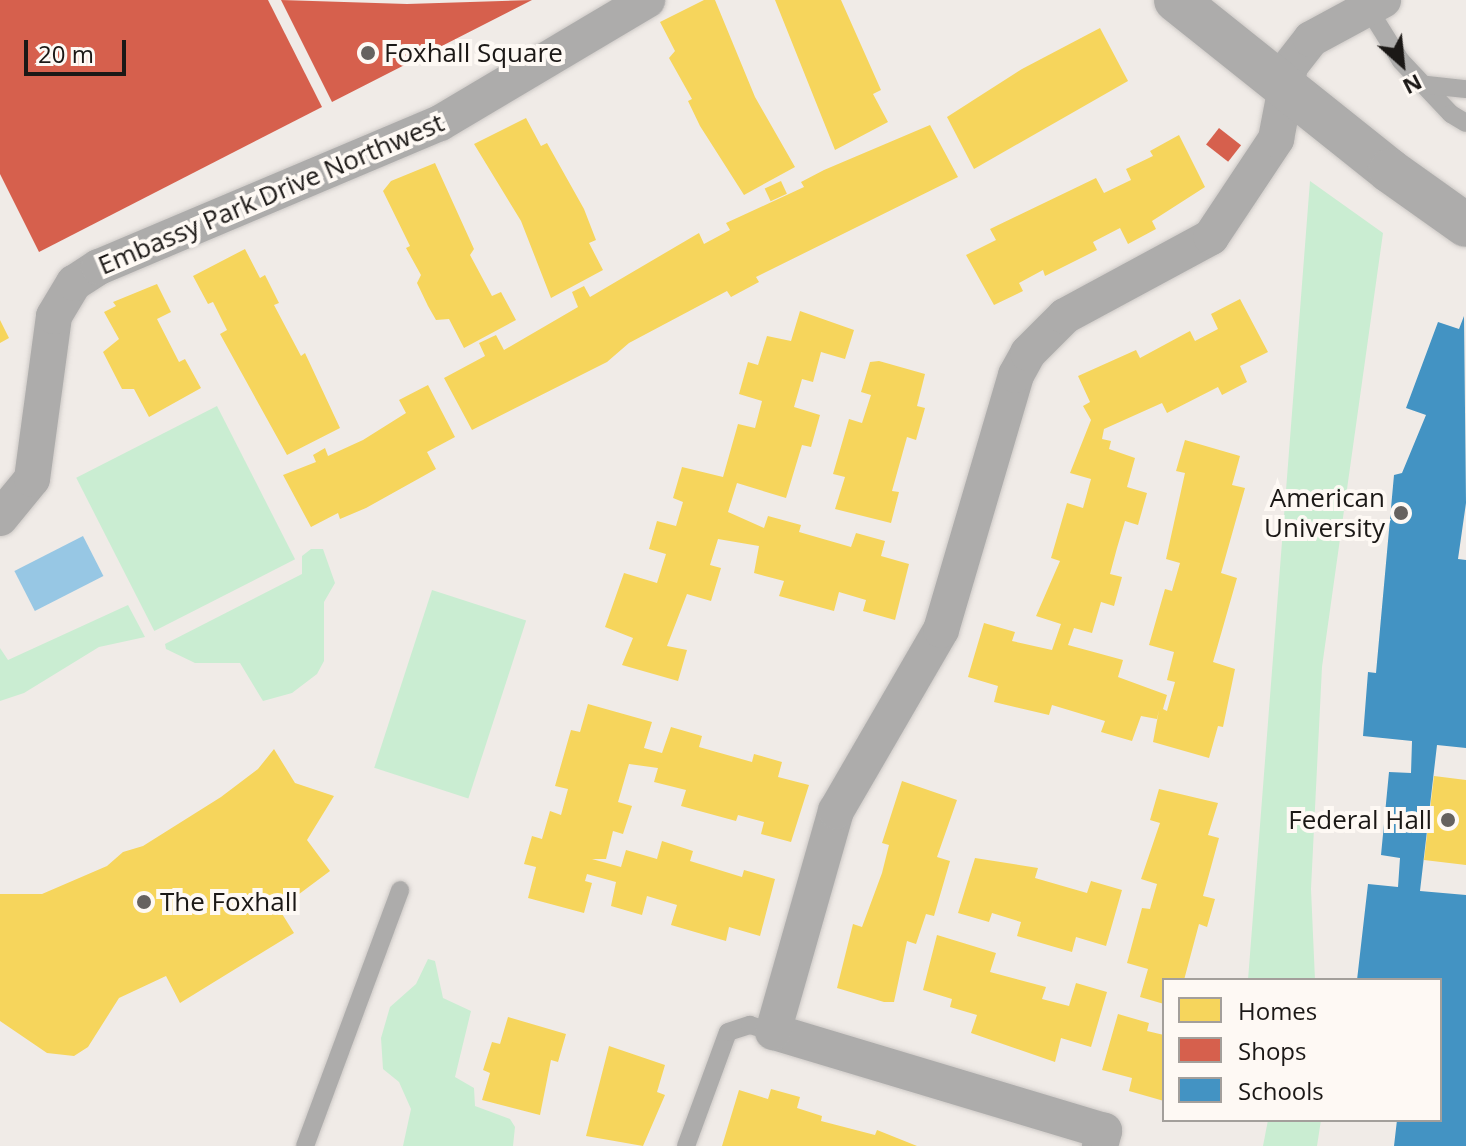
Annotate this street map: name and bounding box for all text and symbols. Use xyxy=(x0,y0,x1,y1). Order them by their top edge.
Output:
scale bar xyxy=(28,24,130,74)
north arrow xyxy=(1362,24,1442,104)
text: 20 m xyxy=(38,37,94,70)
place label: Foxhall Square xyxy=(384,37,563,69)
marker: Foxhall Square xyxy=(359,44,377,62)
text: N xyxy=(1398,68,1428,103)
street label: Embassy Park Drive Northwest xyxy=(93,107,449,281)
place label: American University xyxy=(1264,482,1385,544)
marker: American University xyxy=(1392,504,1410,522)
place label: Federal Hall xyxy=(1288,804,1432,836)
marker: Federal Hall xyxy=(1439,811,1457,829)
place label: The Foxhall xyxy=(160,886,298,918)
marker: The Foxhall xyxy=(135,893,153,911)
legend xyxy=(1162,978,1442,1122)
text: Homes xyxy=(1238,994,1317,1027)
text: Shops xyxy=(1238,1034,1306,1067)
text: Schools xyxy=(1238,1074,1324,1107)

